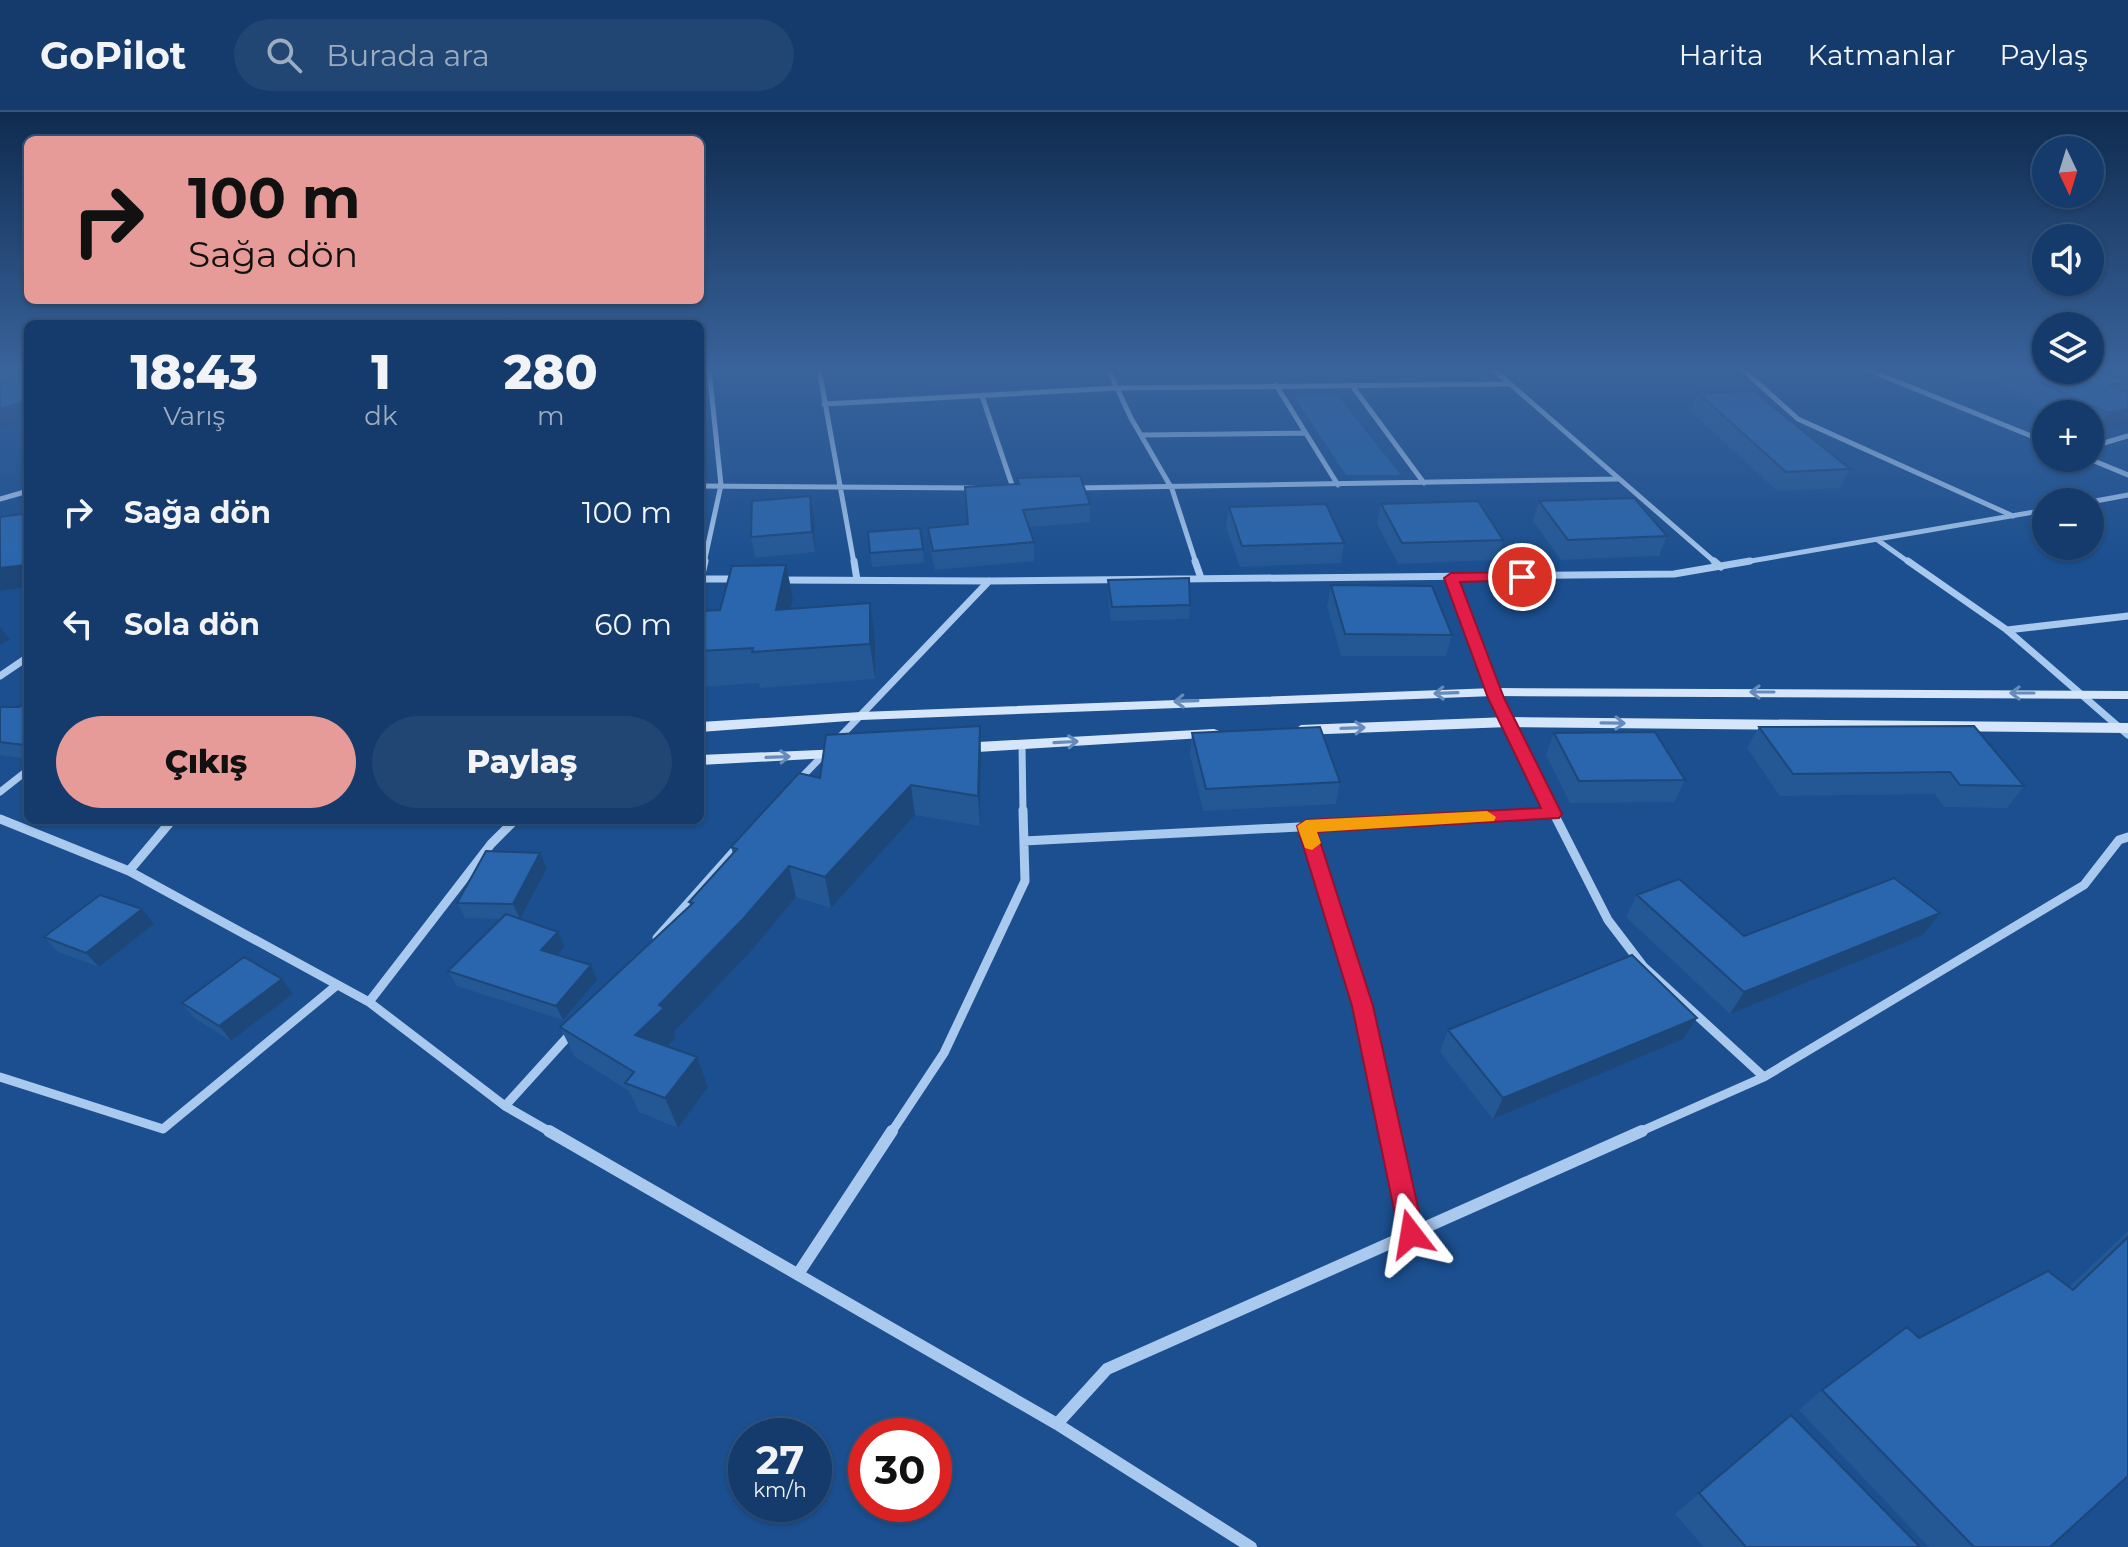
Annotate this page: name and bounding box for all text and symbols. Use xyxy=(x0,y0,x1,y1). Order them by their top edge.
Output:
search box xyxy=(234,19,794,91)
text: GoPilot xyxy=(40,32,186,79)
icon: search xyxy=(262,33,306,77)
text: Burada ara xyxy=(326,37,490,74)
text: Harita xyxy=(1679,38,1764,72)
text: Katmanlar xyxy=(1808,38,1955,72)
text: Paylaş xyxy=(1999,38,2088,72)
north arrow xyxy=(2032,136,2104,208)
map controls xyxy=(2032,136,2104,560)
text: 100 m xyxy=(188,164,361,232)
icon: right xyxy=(56,168,160,272)
button: sound xyxy=(2032,224,2104,296)
text: Sağa dön xyxy=(188,232,358,276)
button: layers xyxy=(2032,312,2104,384)
text: 18:43 xyxy=(130,343,258,401)
text: 1 xyxy=(371,343,391,401)
text: 280 xyxy=(504,343,598,401)
text: Varış xyxy=(163,400,225,432)
text: dk xyxy=(364,400,397,432)
text: m xyxy=(537,400,565,432)
button: + xyxy=(2032,400,2104,472)
button: − xyxy=(2032,488,2104,560)
icon: right xyxy=(56,490,100,534)
text: Sağa dön xyxy=(124,494,271,531)
text: 100 m xyxy=(582,494,672,531)
pin xyxy=(1488,543,1556,611)
icon: arrive xyxy=(1500,555,1544,599)
icon: left xyxy=(56,602,100,646)
text: Sola dön xyxy=(124,606,260,643)
text: 60 m xyxy=(594,606,672,643)
one-way arrow xyxy=(1749,684,1776,700)
one-way arrow xyxy=(2009,685,2036,701)
one-way arrow xyxy=(1433,686,1460,701)
one-way arrow xyxy=(1173,694,1200,709)
one-way arrow xyxy=(1599,715,1626,731)
button: Çıkış xyxy=(56,716,356,808)
button: Paylaş xyxy=(372,716,672,808)
one-way arrow xyxy=(1339,721,1366,736)
one-way arrow xyxy=(1052,735,1079,750)
one-way arrow xyxy=(764,749,791,764)
position arrow xyxy=(1369,1192,1453,1276)
speed limit sign: 30 xyxy=(848,1418,952,1522)
text: 27 xyxy=(756,1435,804,1484)
text: km/h xyxy=(753,1478,807,1502)

